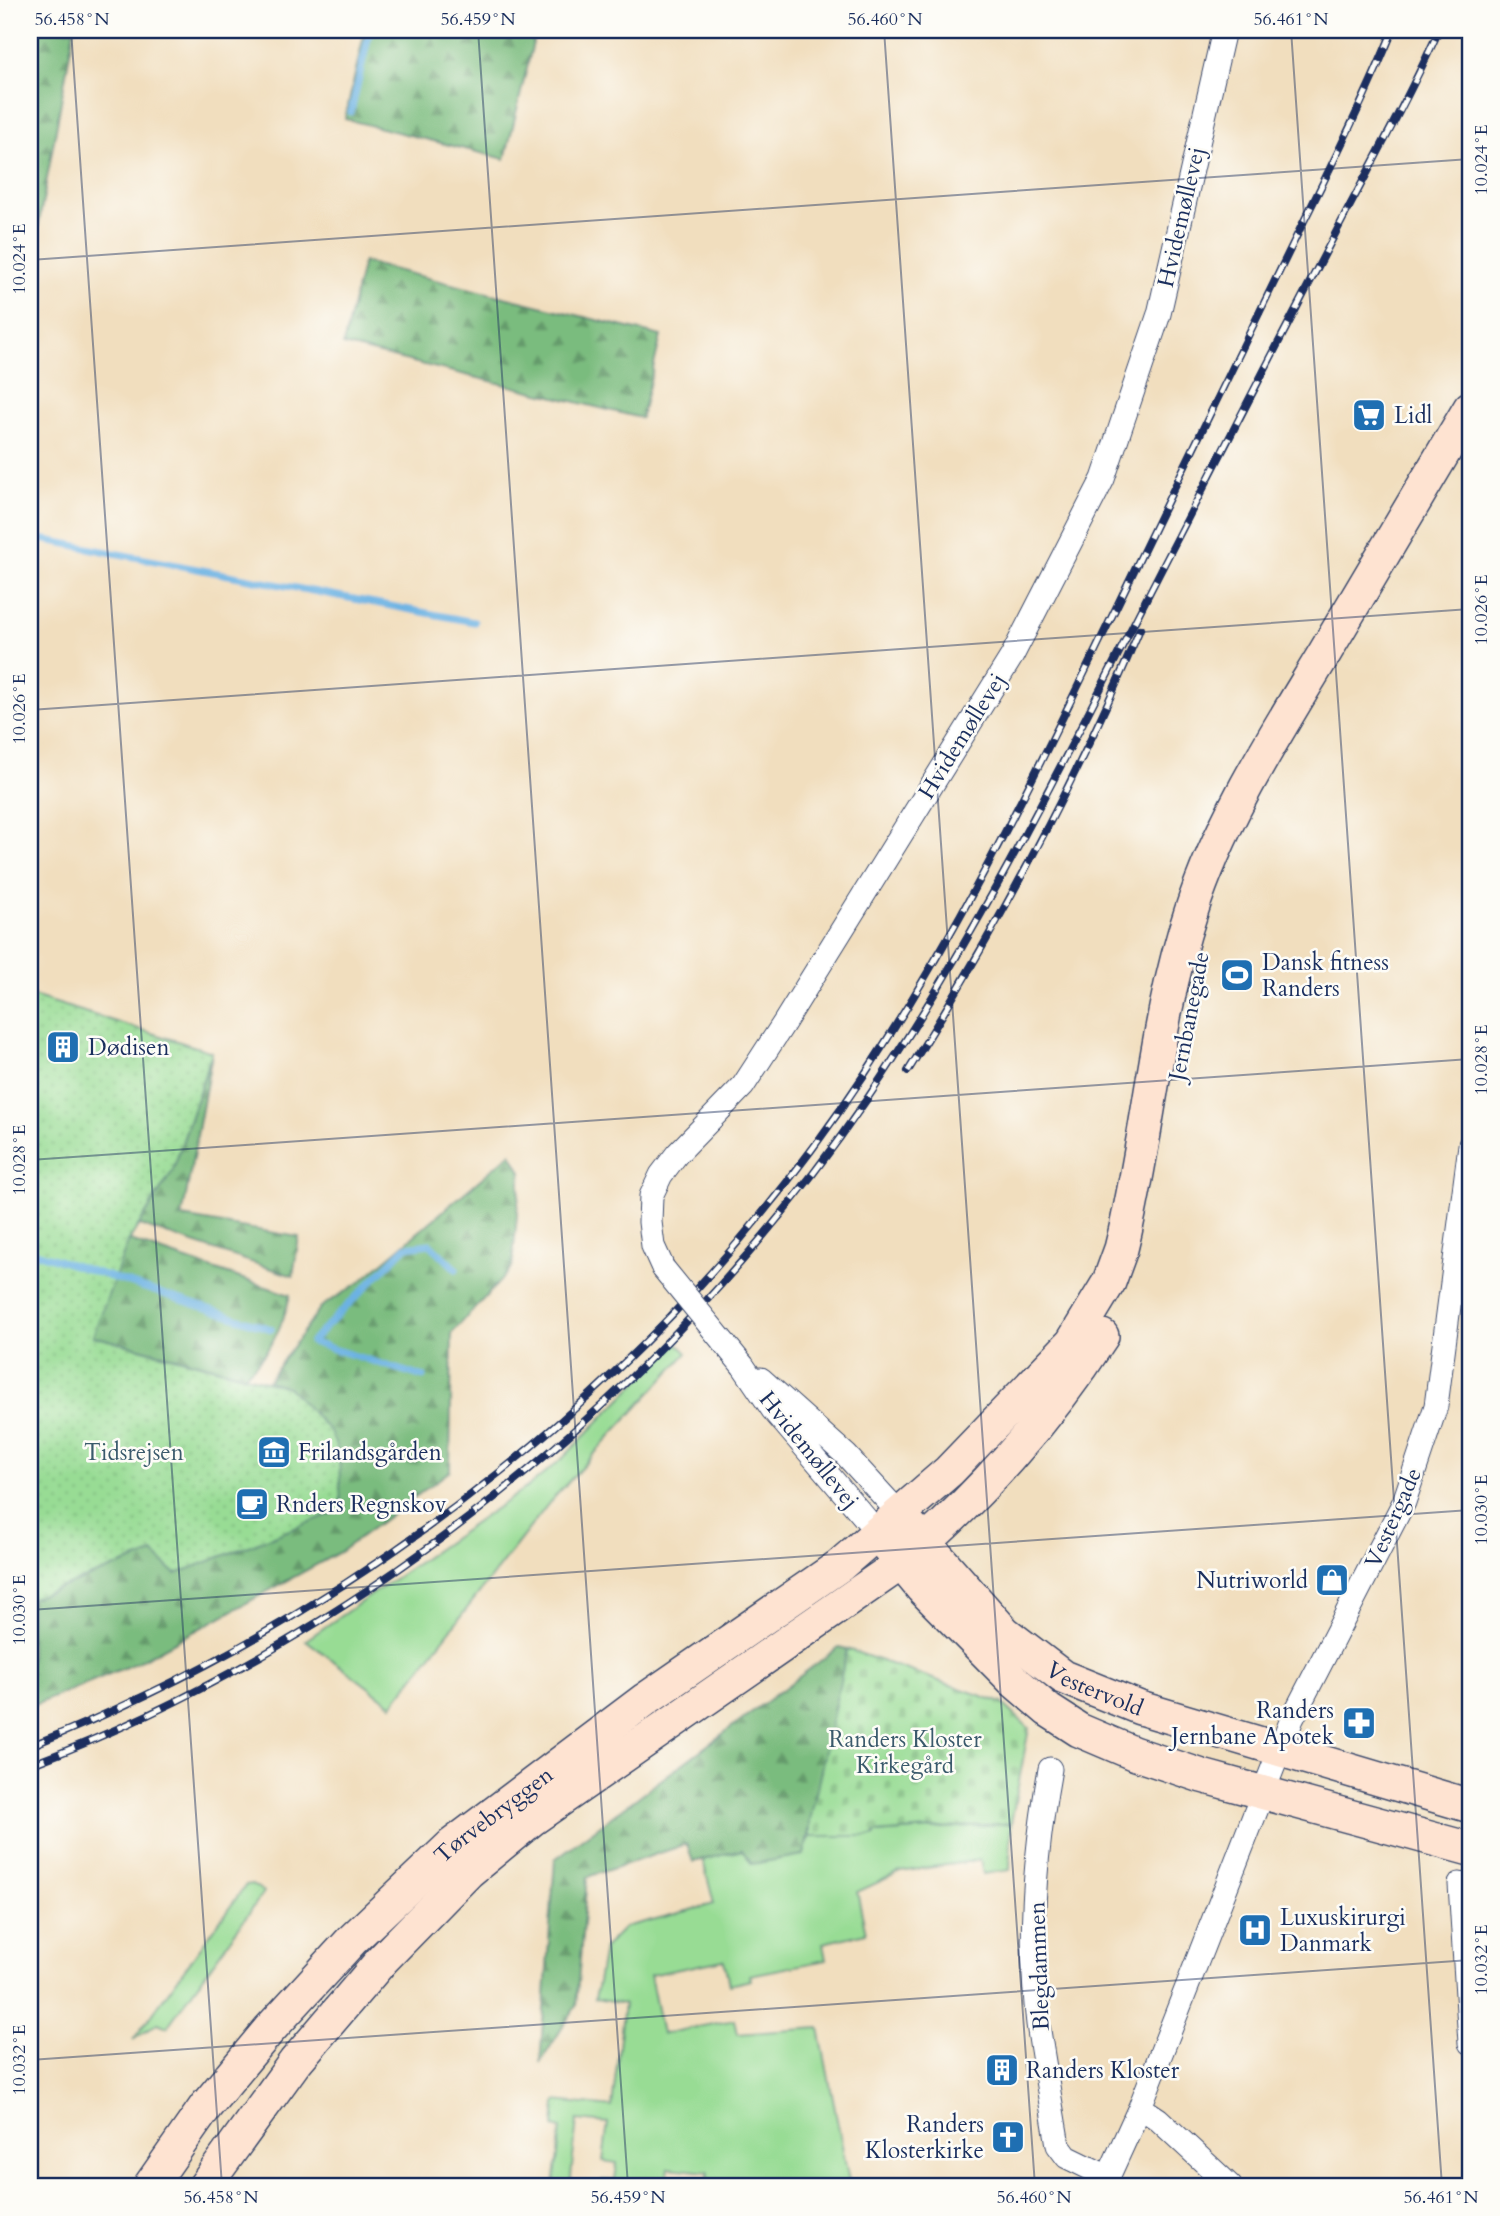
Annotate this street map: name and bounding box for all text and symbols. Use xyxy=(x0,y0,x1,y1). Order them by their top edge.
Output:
text: 56.458°N xyxy=(34,7,110,32)
text: 56.459°N xyxy=(440,7,516,32)
text: 56.460°N xyxy=(847,7,923,32)
text: 56.461°N xyxy=(1253,7,1329,32)
text: 10.024°E xyxy=(1469,125,1494,196)
street label: Hvidemøllevej xyxy=(1150,144,1212,290)
text: 10.024°E xyxy=(7,224,32,295)
supermarket icon: Lidl xyxy=(1350,396,1388,434)
place label: Lidl xyxy=(1394,400,1433,431)
text: 10.026°E xyxy=(1469,575,1494,646)
street label: Hvidemøllevej xyxy=(911,667,1013,805)
text: 10.026°E xyxy=(7,674,32,745)
place label: Dansk fitness Randers xyxy=(1262,947,1389,1004)
street label: Jernbanegade xyxy=(1161,949,1217,1086)
sports icon: Dansk fitness Randers xyxy=(1218,956,1256,994)
text: 10.028°E xyxy=(1469,1025,1494,1096)
building icon: Dødisen xyxy=(44,1028,82,1066)
place label: Dødisen xyxy=(88,1032,170,1063)
text: 10.028°E xyxy=(7,1125,32,1196)
street label: Hvidemøllevej xyxy=(752,1385,866,1515)
museum icon: Frilandsgården xyxy=(255,1433,293,1471)
park label: Tidsrejsen xyxy=(84,1437,184,1468)
place label: Frilandsgården xyxy=(298,1437,442,1468)
street label: Vestergade xyxy=(1357,1463,1429,1573)
text: 10.030°E xyxy=(1469,1475,1494,1546)
cafe icon: Rnders Regnskov xyxy=(233,1485,271,1523)
place label: Rnders Regnskov xyxy=(276,1489,447,1520)
shop icon: Nutriworld xyxy=(1313,1561,1351,1599)
place label: Nutriworld xyxy=(1196,1565,1309,1596)
text: 10.030°E xyxy=(7,1575,32,1646)
street label: Vestervold xyxy=(1039,1654,1149,1724)
place label: Randers Jernbane Apotek xyxy=(1168,1695,1335,1752)
pharmacy icon: Randers Jernbane Apotek xyxy=(1340,1704,1378,1742)
park label: Randers Kloster Kirkegård xyxy=(828,1724,982,1781)
street label: Tørvebryggen xyxy=(427,1759,559,1870)
street label: Blegdammen xyxy=(1021,1901,1057,2031)
place label: Luxuskirurgi Danmark xyxy=(1280,1902,1406,1959)
hospital icon: Luxuskirurgi Danmark xyxy=(1236,1911,1274,1949)
text: 10.032°E xyxy=(1469,1925,1494,1996)
text: 10.032°E xyxy=(7,2025,32,2096)
building icon: Randers Kloster xyxy=(983,2051,1021,2089)
place label: Randers Kloster xyxy=(1026,2055,1180,2086)
place label: Randers Klosterkirke xyxy=(865,2109,984,2166)
church icon: Randers Klosterkirke xyxy=(989,2118,1027,2156)
text: 56.458°N xyxy=(183,2185,259,2210)
text: 56.459°N xyxy=(590,2185,666,2210)
text: 56.460°N xyxy=(996,2185,1072,2210)
text: 56.461°N xyxy=(1403,2185,1479,2210)

